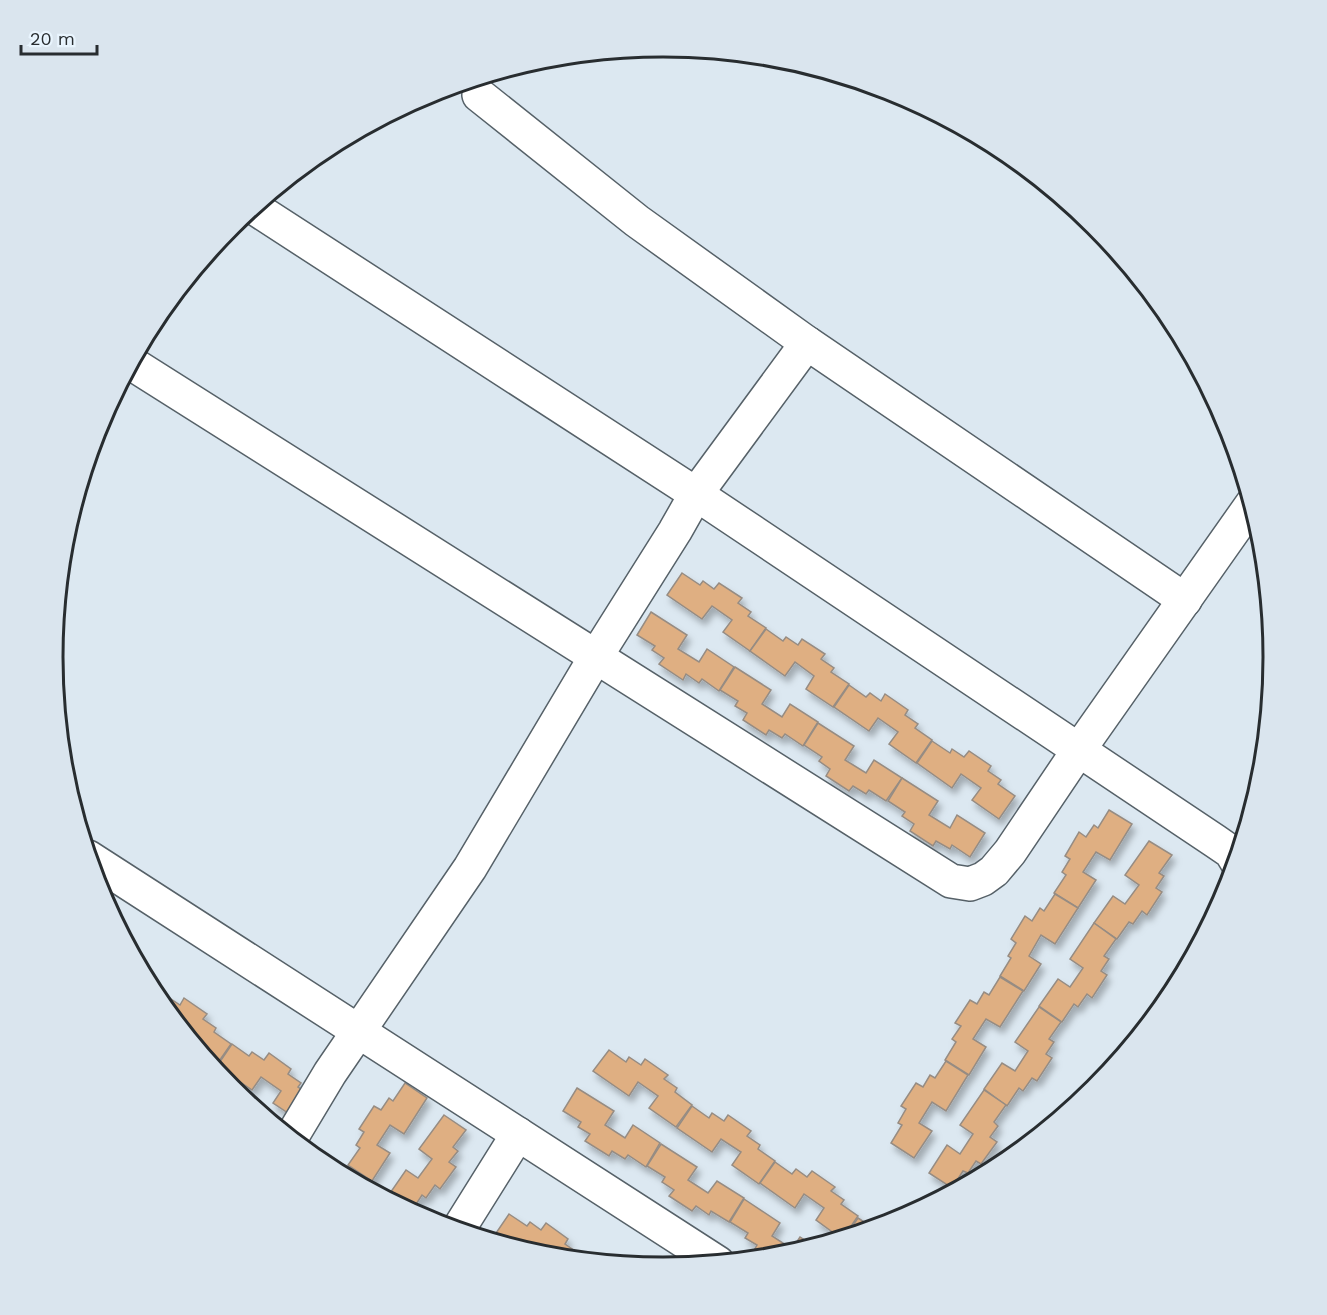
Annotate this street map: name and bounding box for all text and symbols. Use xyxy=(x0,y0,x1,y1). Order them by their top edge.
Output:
scale bar xyxy=(21,18,98,56)
text: 20 m xyxy=(30,28,75,49)

